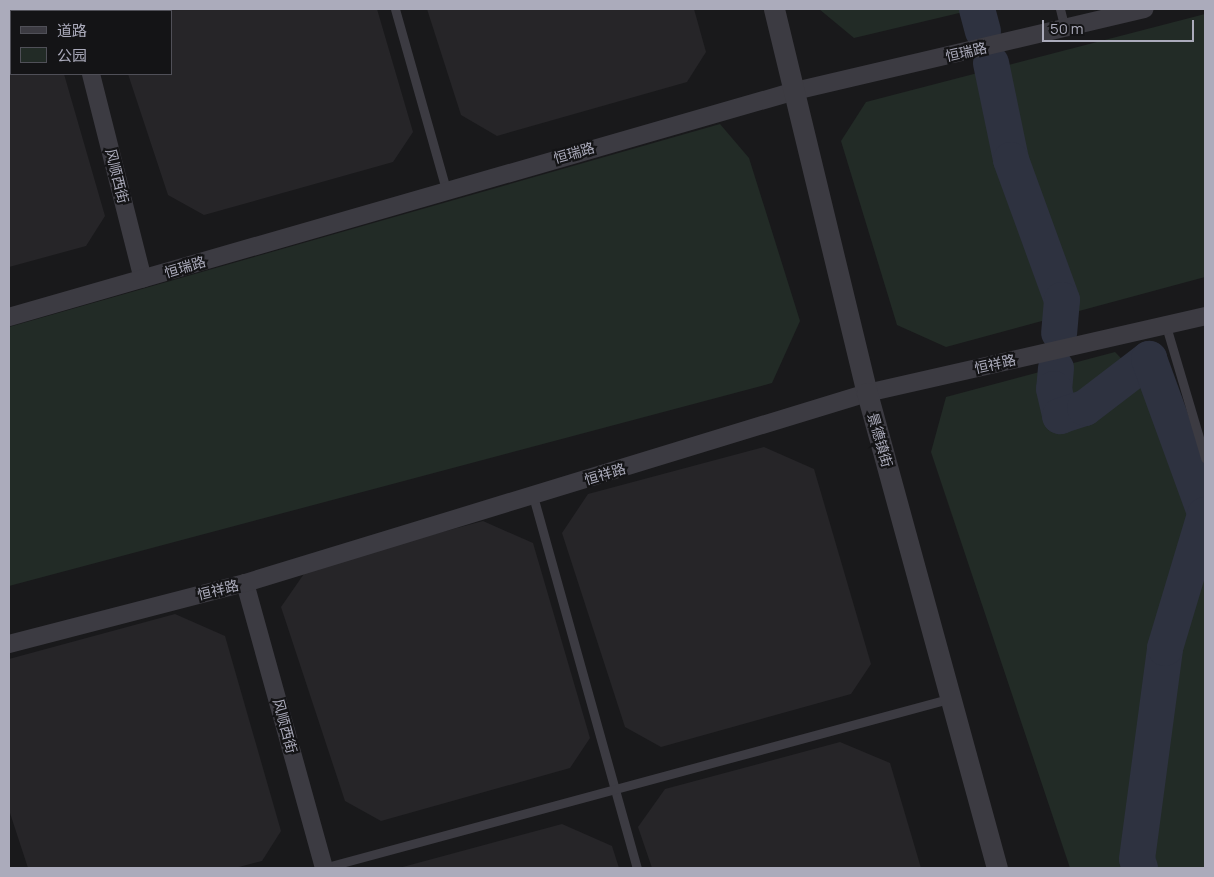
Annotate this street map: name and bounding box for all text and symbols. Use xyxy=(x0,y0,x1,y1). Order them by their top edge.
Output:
legend xyxy=(10,10,172,75)
scale bar xyxy=(1044,10,1196,42)
text: 50 m xyxy=(1050,18,1084,39)
text: 道路 xyxy=(57,20,87,41)
street label: 恒瑞路 xyxy=(944,39,988,65)
text: 公园 xyxy=(57,45,87,66)
street label: 恒瑞路 xyxy=(551,139,597,167)
street label: 风顺西街 xyxy=(102,147,132,205)
street label: 恒瑞路 xyxy=(162,253,208,281)
street label: 恒祥路 xyxy=(973,351,1017,377)
street label: 景德镇街 xyxy=(864,411,896,469)
street label: 恒祥路 xyxy=(582,460,628,488)
street label: 恒祥路 xyxy=(196,577,240,603)
street label: 风顺西街 xyxy=(270,697,300,755)

